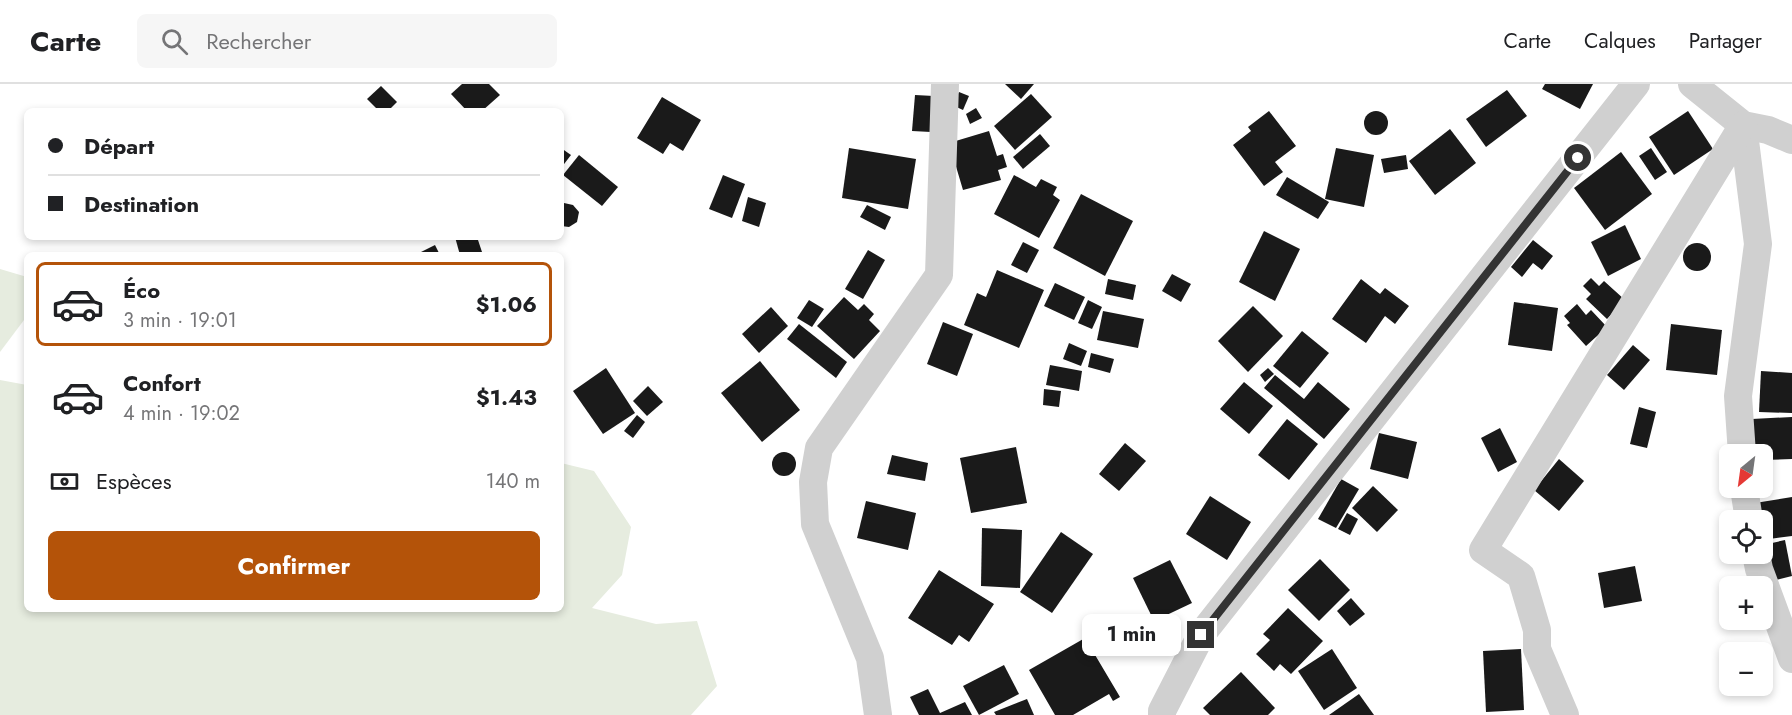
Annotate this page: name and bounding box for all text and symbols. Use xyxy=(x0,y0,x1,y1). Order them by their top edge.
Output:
search box xyxy=(137,14,557,68)
text: Carte xyxy=(30,21,101,62)
icon: search xyxy=(158,25,191,58)
text: Rechercher xyxy=(206,25,311,57)
text: Carte xyxy=(1504,26,1551,56)
text: Calques xyxy=(1584,26,1656,56)
text: Partager xyxy=(1689,26,1762,56)
text: Départ xyxy=(84,130,154,162)
route start xyxy=(1564,144,1591,171)
text: Destination xyxy=(84,188,199,220)
text: Éco xyxy=(123,274,160,306)
icon: car xyxy=(51,277,105,331)
text: $1.06 xyxy=(476,288,537,320)
text: 3 min · 19:01 xyxy=(123,306,237,335)
text: Confort xyxy=(123,367,201,399)
icon: car xyxy=(51,370,105,424)
text: $1.43 xyxy=(476,381,537,413)
text: 4 min · 19:02 xyxy=(123,399,240,428)
north arrow xyxy=(1719,444,1773,498)
map controls xyxy=(1719,444,1773,696)
icon: cash xyxy=(48,465,81,498)
text: Espèces xyxy=(96,465,172,497)
text: 140 m xyxy=(486,467,540,496)
button: locate xyxy=(1719,510,1773,564)
button: Confirmer xyxy=(48,531,540,600)
button: + xyxy=(1719,576,1773,630)
callout: 1 min xyxy=(1081,614,1180,656)
text: 1 min xyxy=(1107,620,1156,649)
route end xyxy=(1187,621,1214,648)
button: − xyxy=(1719,642,1773,696)

